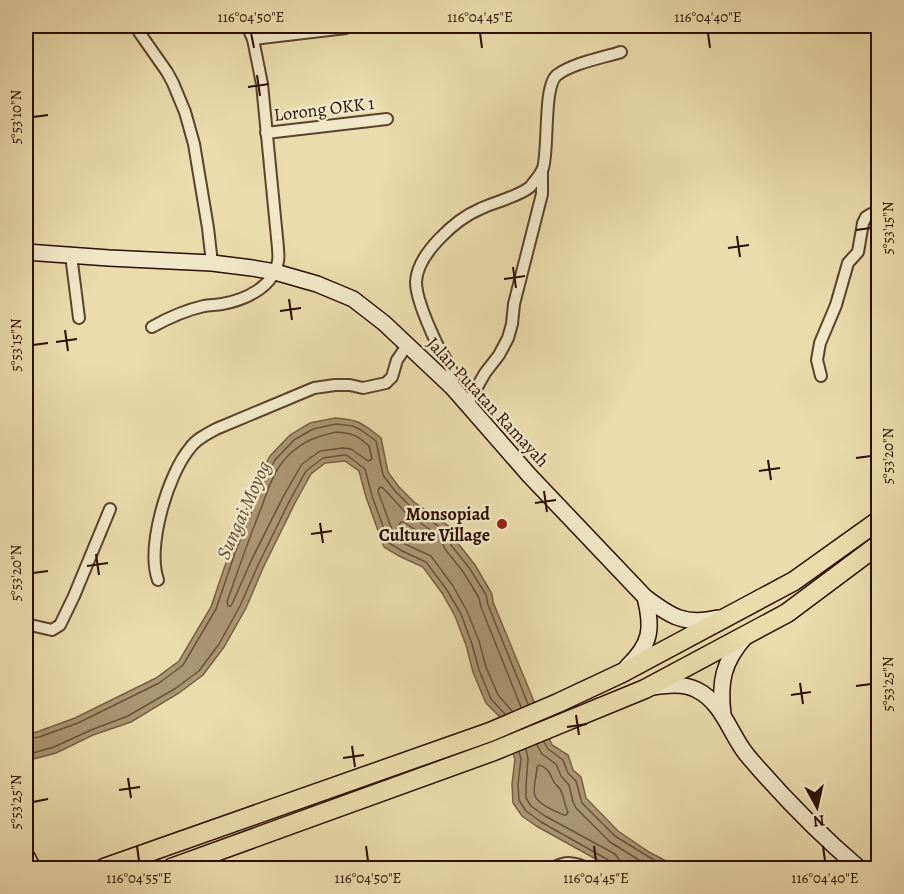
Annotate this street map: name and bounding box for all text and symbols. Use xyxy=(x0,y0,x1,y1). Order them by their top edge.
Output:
text: 116°04'50"E xyxy=(218,7,284,27)
text: 116°04'45"E xyxy=(447,7,513,27)
text: 116°04'40"E xyxy=(674,7,742,27)
text: 5°53'10"N xyxy=(6,89,26,144)
street label: Lorong OKK 1 xyxy=(272,91,376,127)
text: 5°53'15"N xyxy=(878,201,898,255)
text: 5°53'15"N xyxy=(6,318,26,372)
street label: Jalan Putatan Ramayah xyxy=(421,332,555,472)
text: 5°53'20"N xyxy=(878,427,898,484)
water label: Sungai Moyog xyxy=(210,456,277,564)
place label: Monsopiad Culture Village xyxy=(379,502,490,547)
marker: Monsopiad Culture Village xyxy=(495,517,509,531)
text: 5°53'20"N xyxy=(6,544,26,601)
text: 5°53'25"N xyxy=(878,656,898,712)
text: 5°53'25"N xyxy=(6,774,26,830)
north arrow xyxy=(787,777,847,837)
text: N xyxy=(811,809,826,833)
text: 116°04'55"E xyxy=(106,868,172,888)
text: 116°04'50"E xyxy=(335,868,401,888)
text: 116°04'45"E xyxy=(563,868,629,888)
text: 116°04'40"E xyxy=(791,868,859,888)

